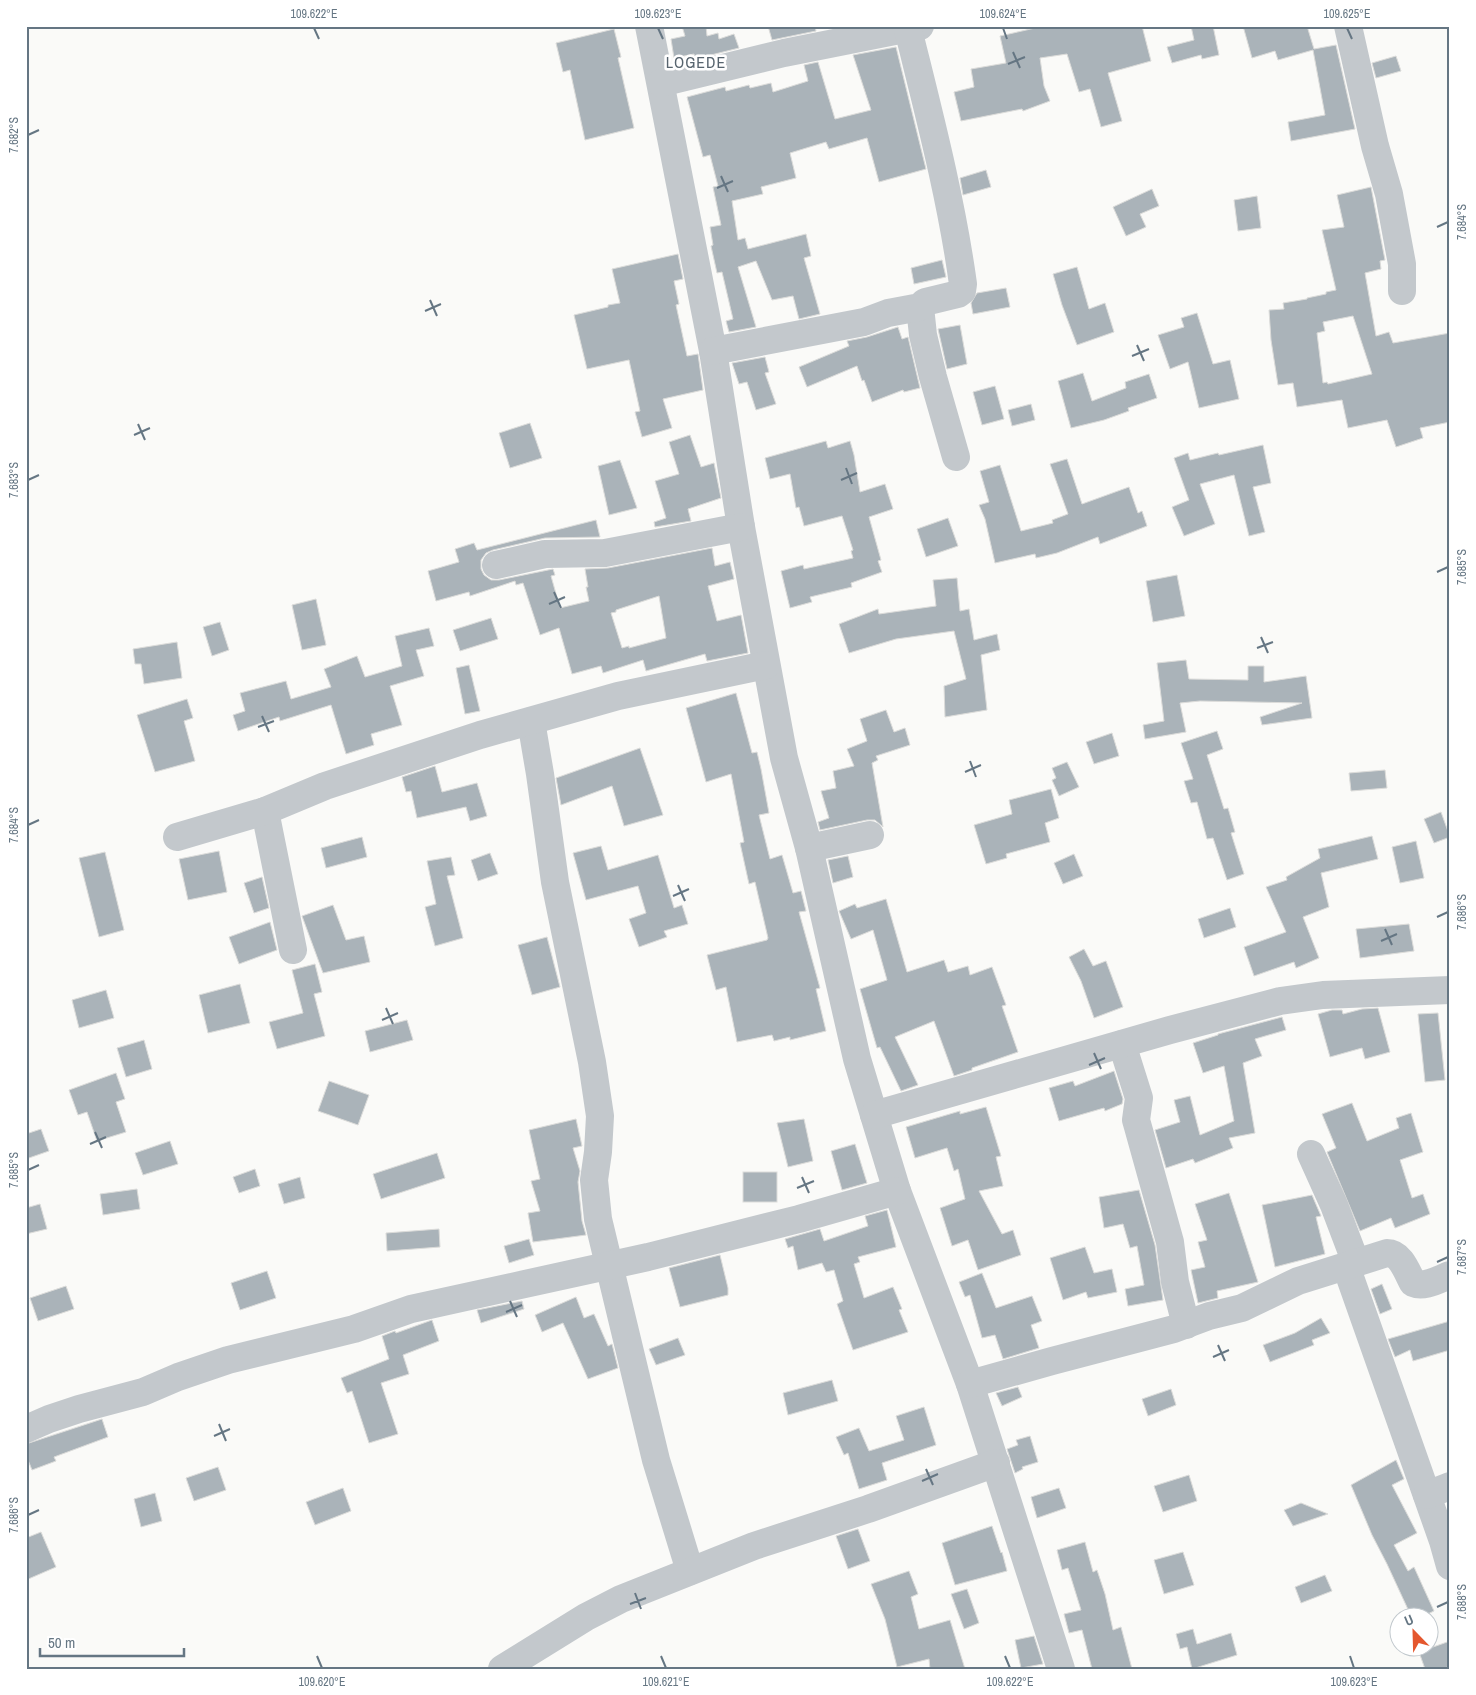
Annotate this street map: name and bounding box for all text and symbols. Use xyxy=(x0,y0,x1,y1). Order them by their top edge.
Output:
text: 109.622°E xyxy=(291,6,337,22)
text: 109.623°E xyxy=(635,6,681,22)
text: 109.624°E xyxy=(980,6,1026,22)
text: 109.625°E xyxy=(1324,6,1370,22)
district label: LOGEDE xyxy=(666,51,726,73)
text: 7.682°S xyxy=(6,117,22,153)
text: 7.684°S xyxy=(1454,204,1470,240)
text: 7.683°S xyxy=(6,462,22,498)
text: 7.685°S xyxy=(1454,549,1470,585)
text: 7.684°S xyxy=(6,807,22,843)
text: 7.686°S xyxy=(1454,894,1470,930)
text: 7.685°S xyxy=(6,1152,22,1188)
text: 7.687°S xyxy=(1454,1239,1470,1275)
text: 7.686°S xyxy=(6,1497,22,1533)
text: 7.688°S xyxy=(1454,1584,1470,1620)
north arrow xyxy=(1388,1608,1438,1658)
text: U xyxy=(1402,1610,1416,1630)
scale bar xyxy=(40,1625,184,1657)
text: 50 m xyxy=(48,1632,75,1653)
text: 109.620°E xyxy=(299,1674,345,1690)
text: 109.621°E xyxy=(643,1674,689,1690)
text: 109.622°E xyxy=(987,1674,1033,1690)
text: 109.623°E xyxy=(1331,1674,1377,1690)

